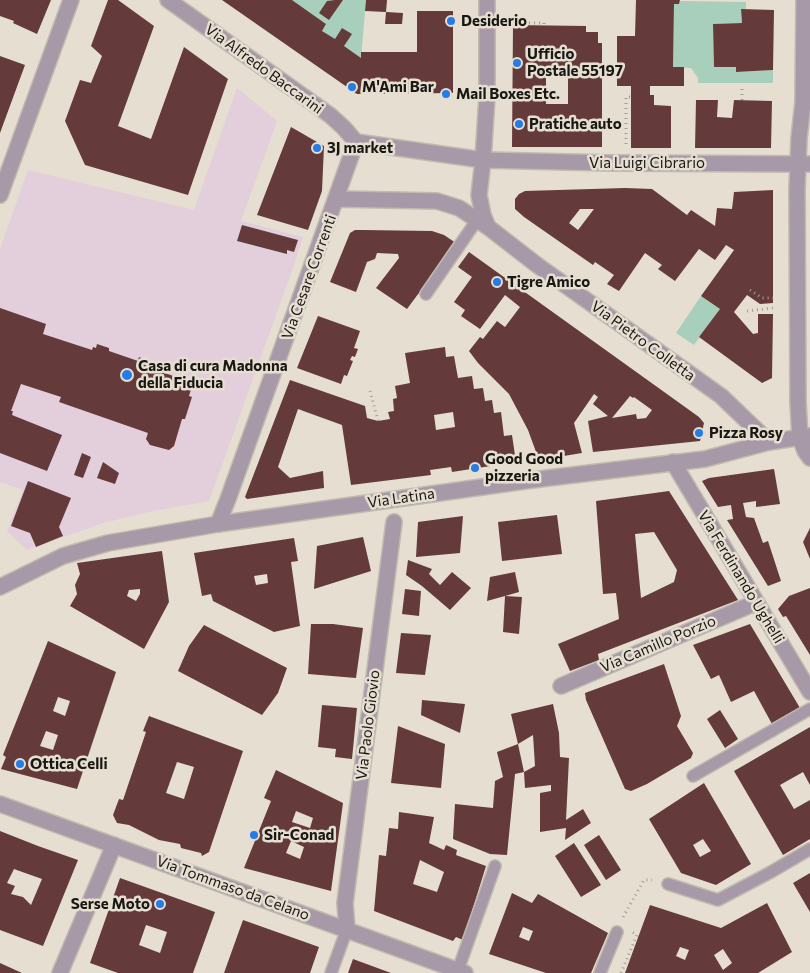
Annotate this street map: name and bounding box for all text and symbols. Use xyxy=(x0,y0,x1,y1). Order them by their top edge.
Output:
place label: Desiderio xyxy=(461,12,527,30)
marker: Desiderio xyxy=(445,15,457,27)
street label: Via Alfredo Baccarini xyxy=(201,20,327,118)
place label: Ufficio Postale 55197 xyxy=(527,45,623,80)
marker: Ufficio Postale 55197 xyxy=(511,57,523,69)
place label: M'Ami Bar xyxy=(362,78,434,96)
marker: M'Ami Bar xyxy=(346,81,358,93)
place label: Mail Boxes Etc. xyxy=(456,85,560,103)
marker: Mail Boxes Etc. xyxy=(440,88,452,100)
place label: Pratiche auto xyxy=(529,115,622,133)
marker: Pratiche auto xyxy=(513,118,525,130)
place label: 3J market xyxy=(327,139,393,157)
marker: 3J market xyxy=(311,142,323,154)
street label: Via Luigi Cibrario xyxy=(589,154,705,172)
street label: Via Cesare Correnti xyxy=(278,212,340,342)
place label: Tigre Amico xyxy=(507,273,590,291)
marker: Tigre Amico xyxy=(491,276,503,288)
street label: Via Pietro Colletta xyxy=(587,297,699,385)
place label: Casa di cura Madonna della Fiducia xyxy=(138,357,288,392)
marker: Casa di cura Madonna della Fiducia xyxy=(120,368,134,382)
place label: Pizza Rosy xyxy=(709,424,783,442)
marker: Pizza Rosy xyxy=(693,427,705,439)
place label: Good Good pizzeria xyxy=(485,450,563,485)
marker: Good Good pizzeria xyxy=(469,462,481,474)
street label: Via Latina xyxy=(366,484,436,512)
street label: Via Ferdinando Ughelli xyxy=(694,507,788,647)
street label: Via Camillo Porzio xyxy=(598,612,718,676)
street label: Via Paolo Giovio xyxy=(352,669,384,781)
place label: Ottica Celli xyxy=(30,755,108,773)
marker: Ottica Celli xyxy=(14,758,26,770)
place label: Sir-Conad xyxy=(264,826,334,844)
marker: Sir-Conad xyxy=(248,829,260,841)
street label: Via Tommaso da Celano xyxy=(154,852,312,924)
place label: Serse Moto xyxy=(71,895,150,913)
marker: Serse Moto xyxy=(154,898,166,910)

